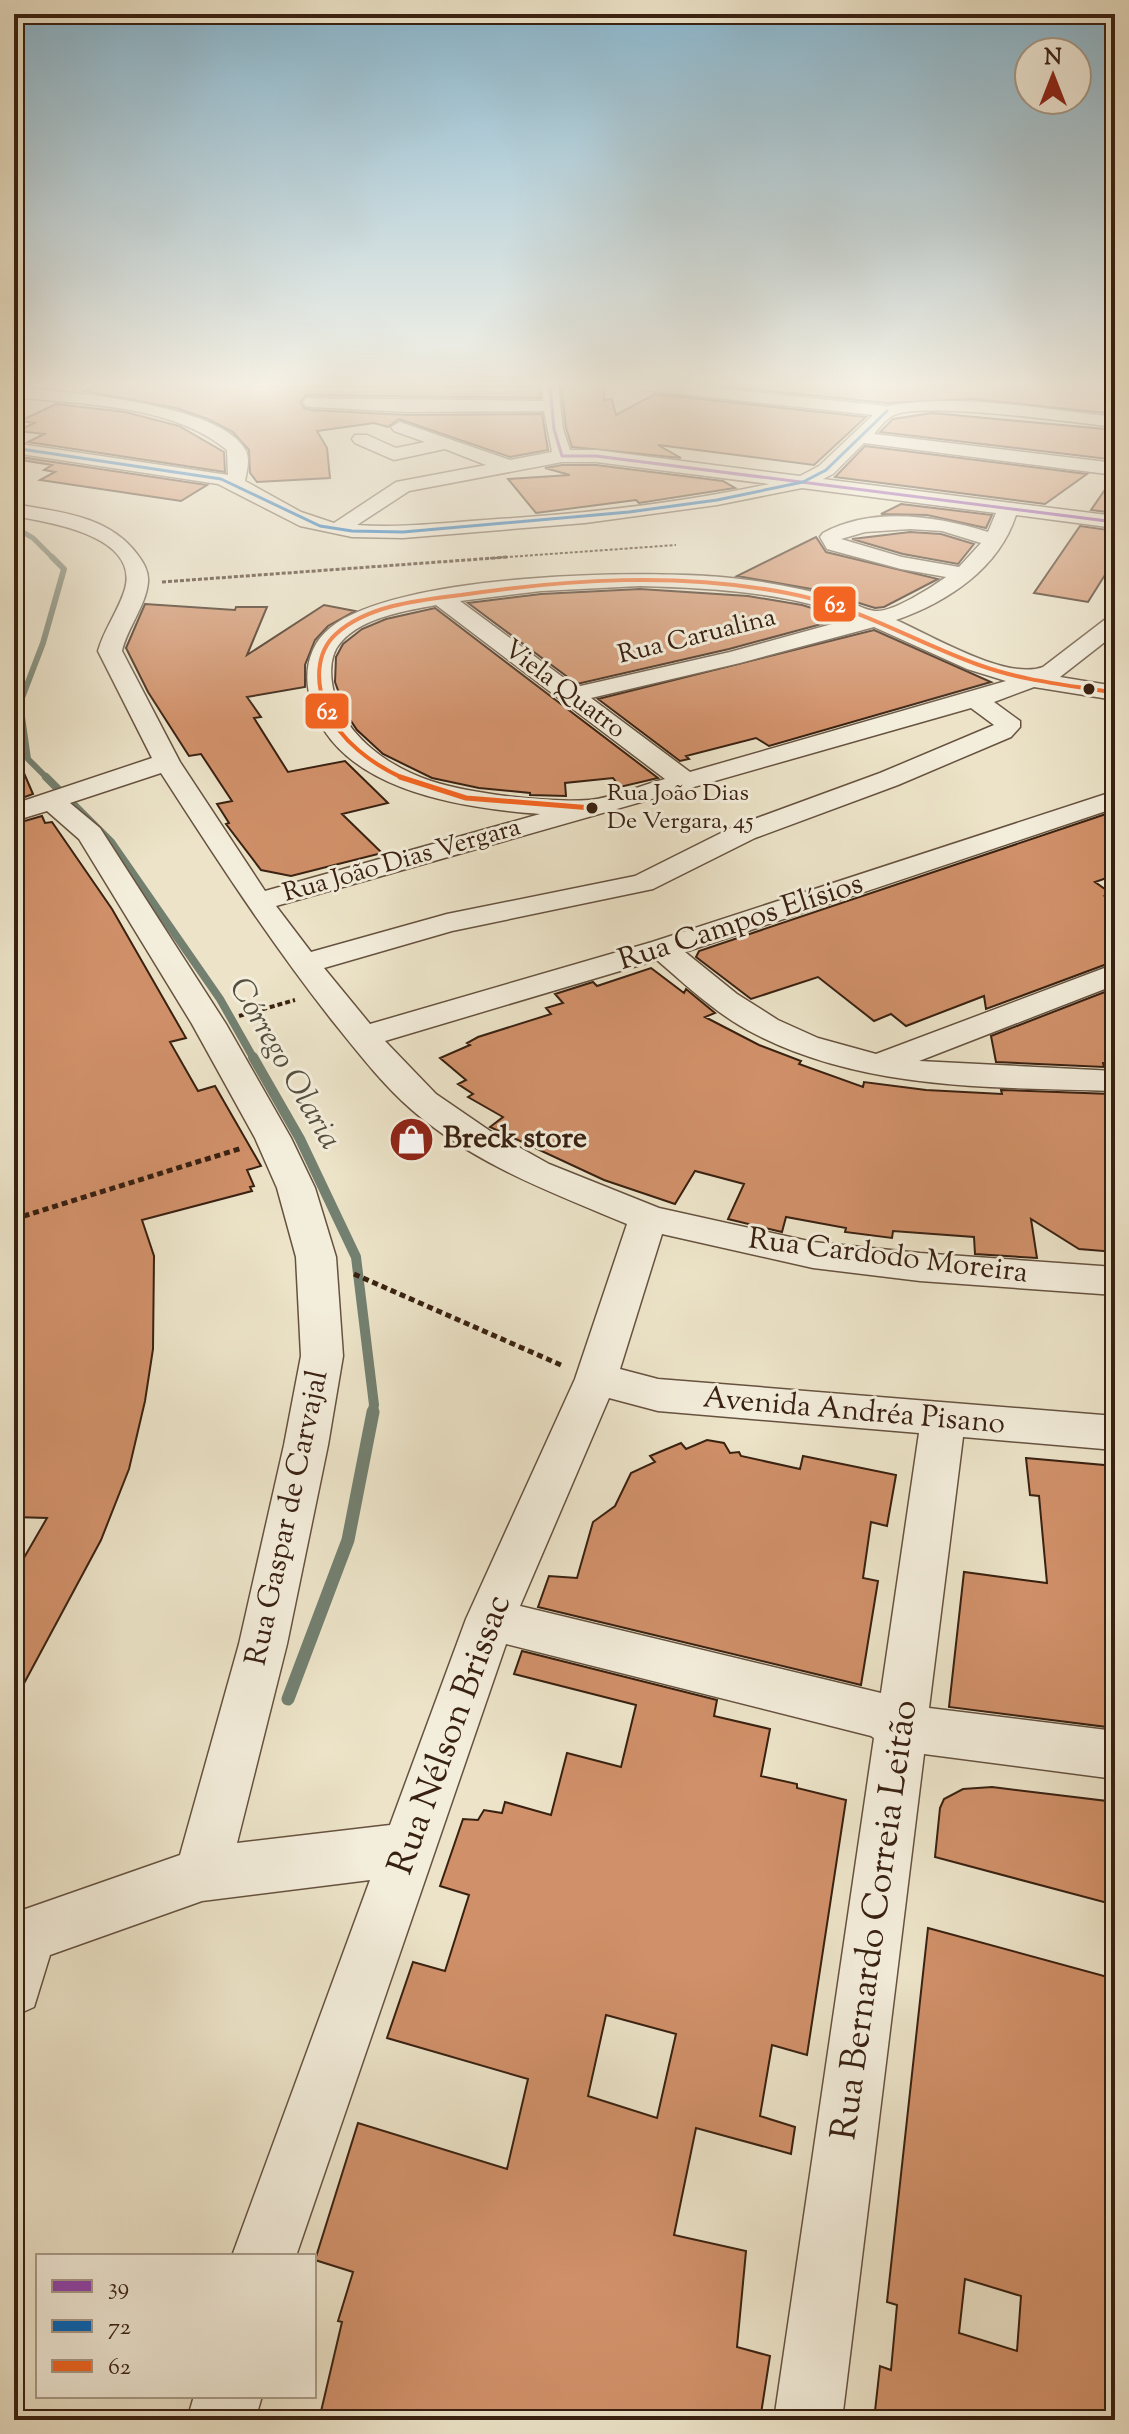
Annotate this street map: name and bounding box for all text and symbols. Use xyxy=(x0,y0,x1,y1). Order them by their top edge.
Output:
north arrow xyxy=(1013,36,1093,116)
text: N xyxy=(1044,43,1062,75)
line badge: 62 xyxy=(812,585,857,623)
text: 62 xyxy=(824,591,846,623)
street label: Rua Carualina xyxy=(614,600,780,674)
street label: Viela Quatro xyxy=(495,632,633,748)
unlabelled marker xyxy=(1081,681,1097,697)
line badge: 62 xyxy=(304,692,350,730)
text: 62 xyxy=(316,698,338,730)
place label: Rua João Dias De Vergara, 45 xyxy=(607,777,753,839)
marker: Rua João Dias De Vergara, 45 xyxy=(584,800,600,816)
street label: Rua João Dias Vergara xyxy=(279,809,525,913)
street label: Rua Campos Elísios xyxy=(613,863,869,983)
water label: Córrego Olaria xyxy=(216,969,352,1159)
shop icon: Breck store xyxy=(388,1115,436,1163)
place label: Breck store xyxy=(443,1118,587,1161)
street label: Rua Cardodo Moreira xyxy=(746,1219,1030,1296)
street label: Rua Gaspar de Carvajal xyxy=(236,1366,340,1670)
street label: Avenida Andréa Pisano xyxy=(701,1377,1007,1447)
street label: Rua Nélson Brissac xyxy=(376,1588,526,1882)
street label: Rua Bernardo Correia Leitão xyxy=(819,1697,933,2143)
legend xyxy=(36,2254,316,2398)
text: 39 xyxy=(108,2271,129,2305)
text: 72 xyxy=(108,2311,131,2345)
text: 62 xyxy=(108,2351,131,2385)

